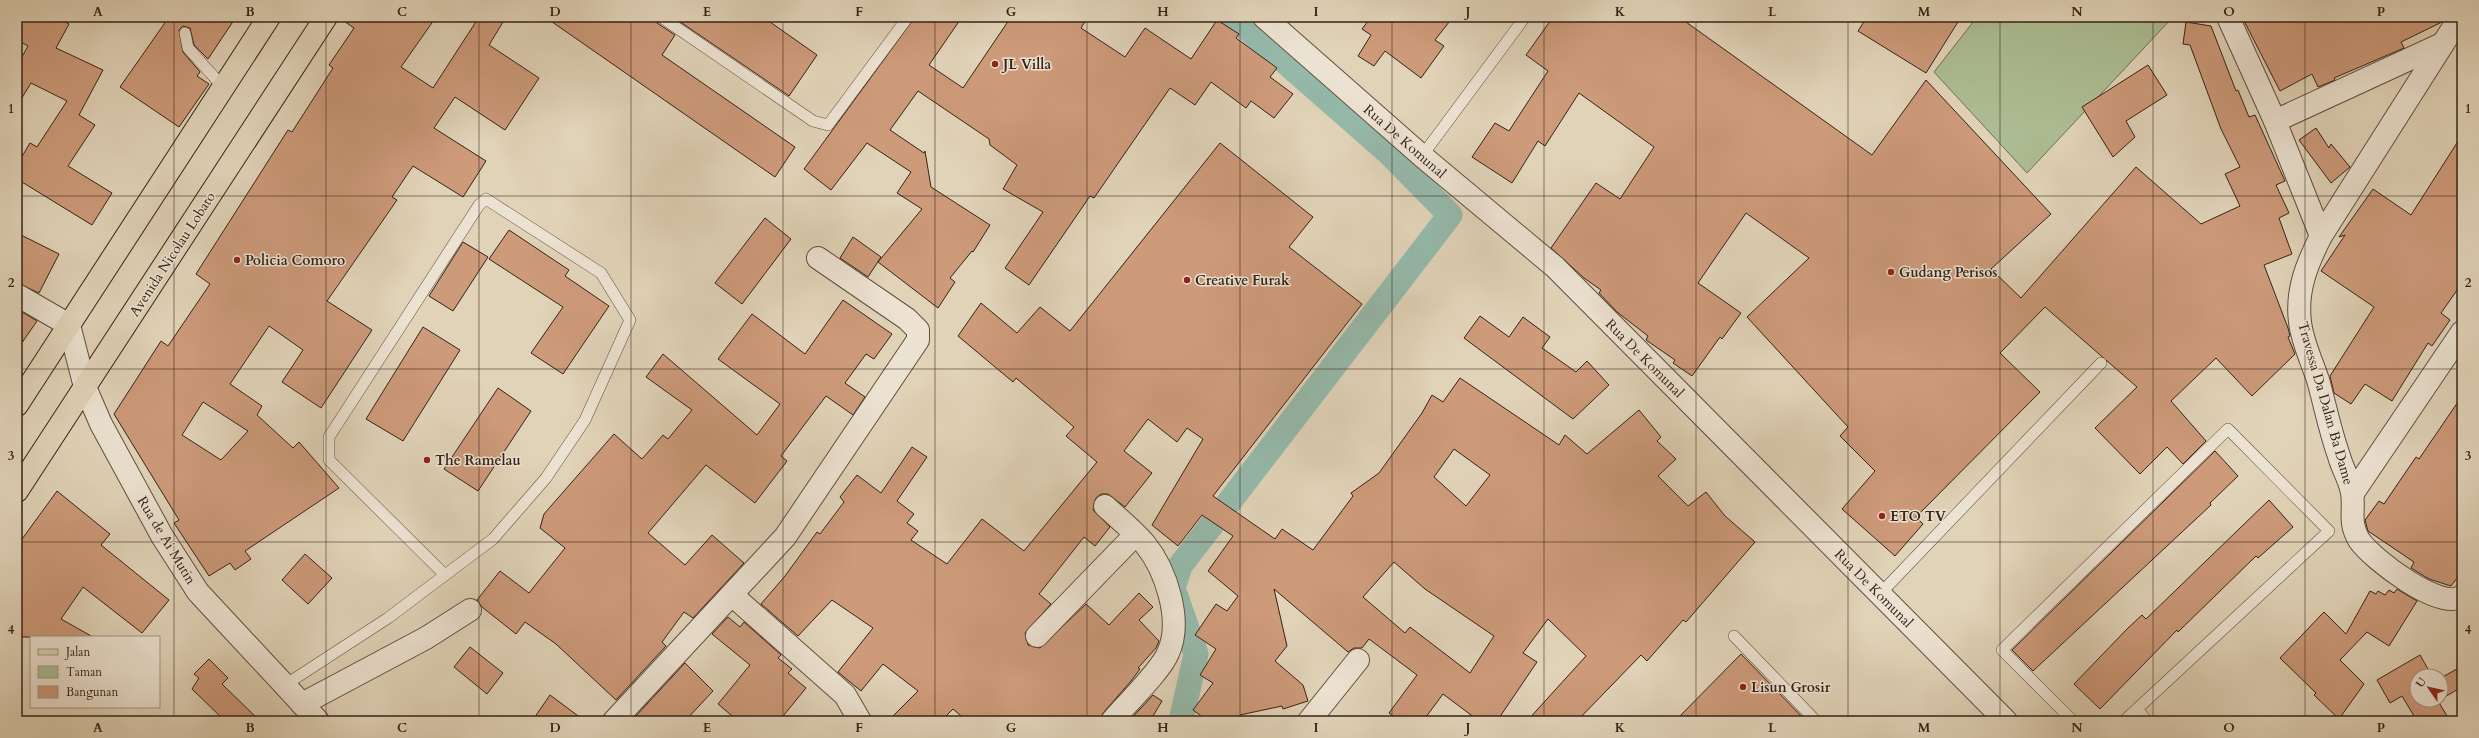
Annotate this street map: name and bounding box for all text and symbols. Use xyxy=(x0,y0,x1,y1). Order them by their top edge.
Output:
text: A xyxy=(93,3,103,21)
text: B xyxy=(245,3,255,21)
text: C xyxy=(397,3,407,21)
text: D xyxy=(549,3,561,21)
text: E xyxy=(703,3,711,21)
text: F xyxy=(855,3,863,21)
text: G xyxy=(1006,3,1017,21)
text: H xyxy=(1157,3,1169,21)
text: I xyxy=(1313,3,1319,21)
text: J xyxy=(1464,3,1471,21)
text: K xyxy=(1615,3,1626,21)
text: L xyxy=(1768,3,1777,21)
text: M xyxy=(1918,3,1931,21)
text: N xyxy=(2071,3,2083,21)
text: O xyxy=(2223,3,2235,21)
text: P xyxy=(2377,3,2385,21)
place label: JL Villa xyxy=(1001,55,1051,74)
marker: JL Villa xyxy=(990,59,1000,69)
text: 1 xyxy=(8,100,14,118)
street label: Rua De Komunal xyxy=(1359,100,1450,183)
text: 1 xyxy=(2465,100,2471,118)
street label: Avenida Nicolau Lobato xyxy=(125,188,220,320)
place label: Policia Comoro xyxy=(245,251,345,270)
marker: Policia Comoro xyxy=(232,255,242,265)
place label: Gudang Perisos xyxy=(1899,263,1998,282)
marker: Gudang Perisos xyxy=(1886,267,1896,277)
place label: Creative Furak xyxy=(1195,271,1290,290)
text: 2 xyxy=(8,274,15,292)
text: 2 xyxy=(2465,274,2472,292)
marker: Creative Furak xyxy=(1182,275,1192,285)
street label: Rua De Komunal xyxy=(1601,315,1688,402)
street label: Travessa Da Dalan Ba Dame xyxy=(2293,319,2358,487)
text: 3 xyxy=(8,447,15,465)
text: 3 xyxy=(2465,447,2472,465)
place label: The Ramelau xyxy=(435,451,521,470)
marker: The Ramelau xyxy=(422,455,432,465)
street label: Rua de Ai Mutin xyxy=(133,493,200,588)
place label: ETO TV xyxy=(1890,507,1946,526)
marker: ETO TV xyxy=(1877,511,1887,521)
street label: Rua De Komunal xyxy=(1830,545,1917,632)
text: 4 xyxy=(8,621,15,639)
text: 4 xyxy=(2465,621,2472,639)
legend xyxy=(30,636,160,708)
text: Jalan xyxy=(64,644,90,660)
text: Taman xyxy=(66,664,102,680)
north arrow xyxy=(2409,668,2449,708)
text: U xyxy=(2412,675,2430,691)
place label: Lisun Grosir xyxy=(1751,678,1831,697)
marker: Lisun Grosir xyxy=(1738,682,1748,692)
text: Bangunan xyxy=(66,684,118,700)
text: A xyxy=(93,719,103,737)
text: B xyxy=(245,719,255,737)
text: C xyxy=(397,719,407,737)
text: D xyxy=(549,719,561,737)
text: E xyxy=(703,719,711,737)
text: F xyxy=(855,719,863,737)
text: G xyxy=(1006,719,1017,737)
text: H xyxy=(1157,719,1169,737)
text: I xyxy=(1313,719,1319,737)
text: J xyxy=(1464,719,1471,737)
text: K xyxy=(1615,719,1626,737)
text: L xyxy=(1768,719,1777,737)
text: M xyxy=(1918,719,1931,737)
text: N xyxy=(2071,719,2083,737)
text: O xyxy=(2223,719,2235,737)
text: P xyxy=(2377,719,2385,737)

